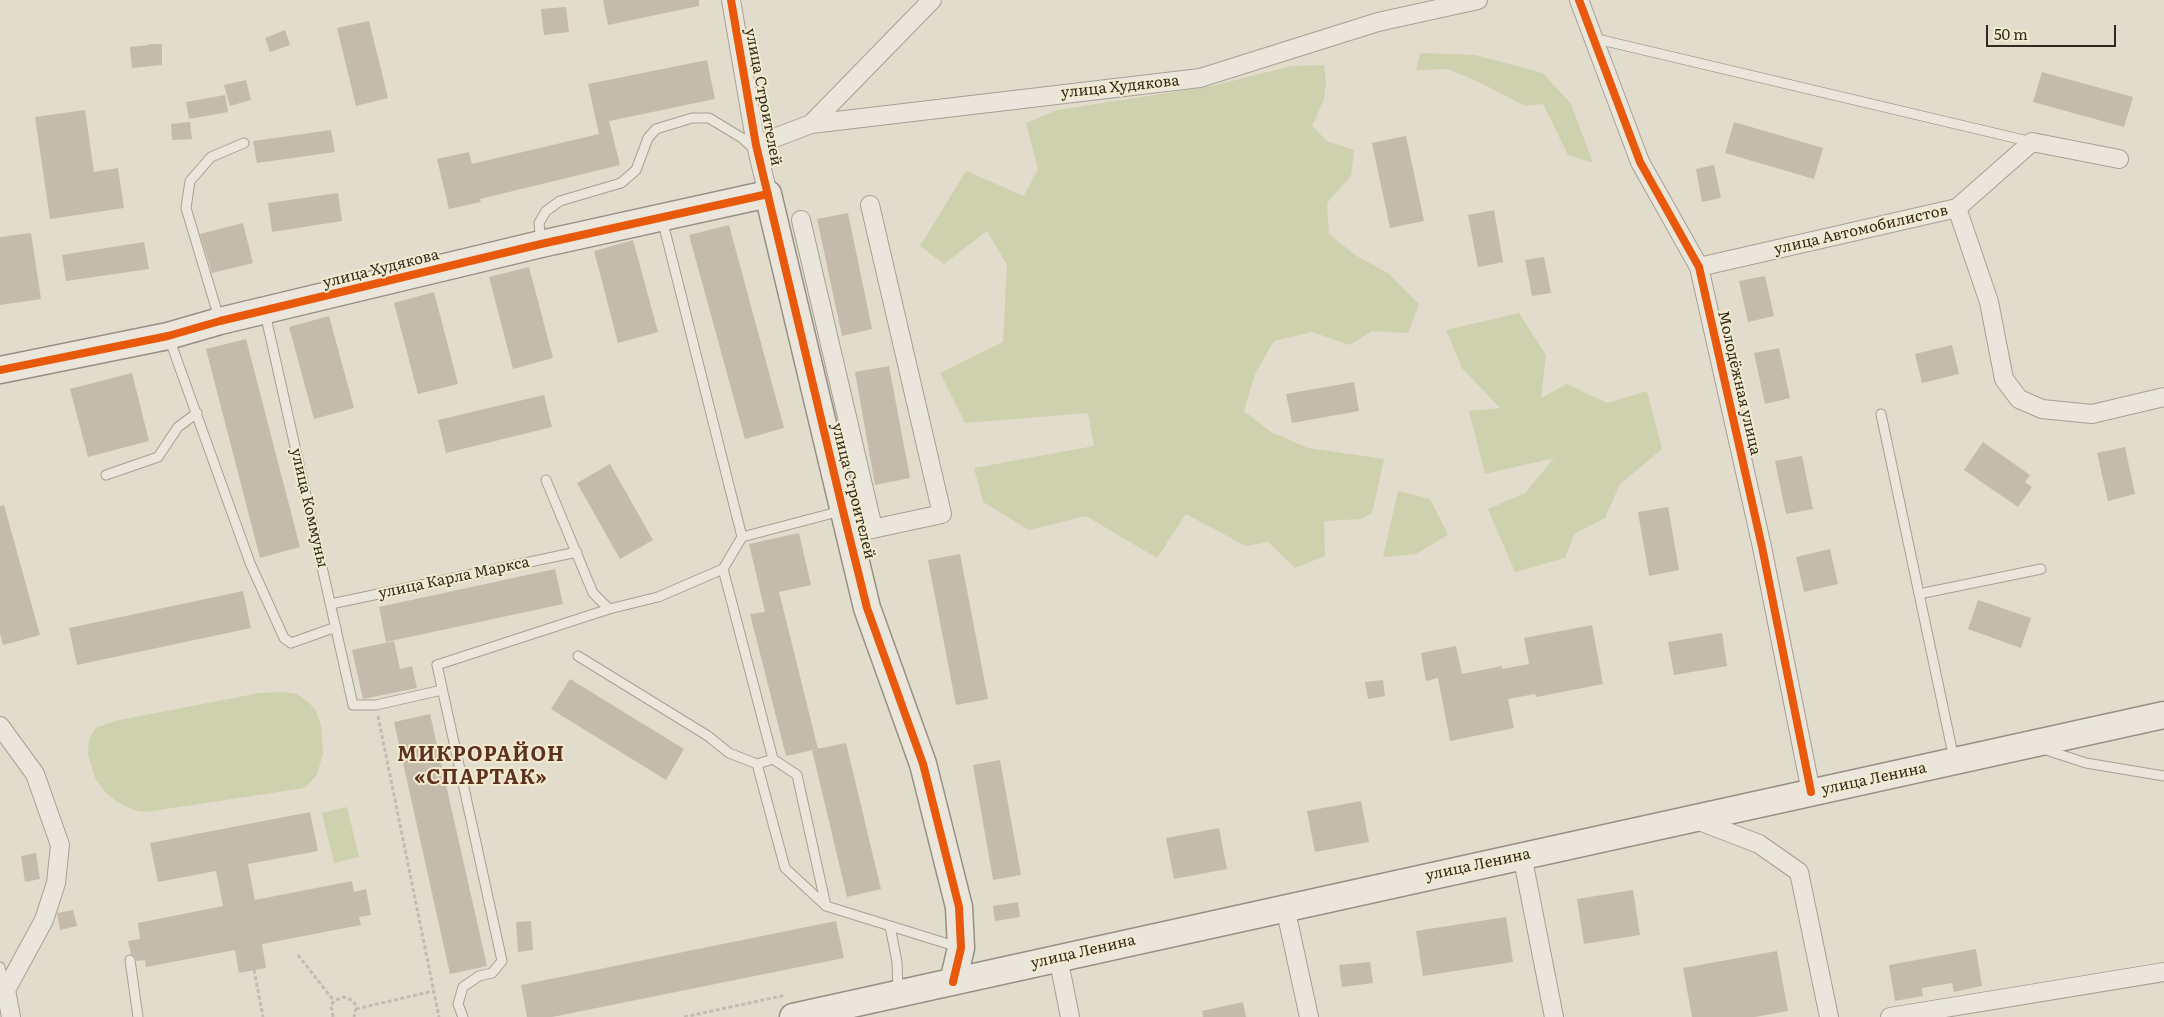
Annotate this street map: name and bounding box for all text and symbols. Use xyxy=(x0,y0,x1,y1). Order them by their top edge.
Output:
scale bar xyxy=(1989,15,2119,47)
text: 50 m xyxy=(1994,22,2028,45)
street label: улица Строителей xyxy=(741,27,785,167)
street label: улица Худякова xyxy=(1060,72,1180,102)
street label: улица Автомобилистов xyxy=(1772,201,1950,259)
street label: улица Худякова xyxy=(321,246,441,292)
street label: Молодёжная улица xyxy=(1714,309,1764,457)
street label: улица Строителей xyxy=(827,421,879,561)
street label: улица Коммуны xyxy=(287,447,331,569)
street label: улица Карла Маркса xyxy=(377,553,531,603)
district label: МИКРОРАЙОН «СПАРТАК» xyxy=(396,743,566,790)
street label: улица Ленина xyxy=(1820,759,1928,799)
street label: улица Ленина xyxy=(1424,845,1532,885)
street label: улица Ленина xyxy=(1029,931,1137,973)

